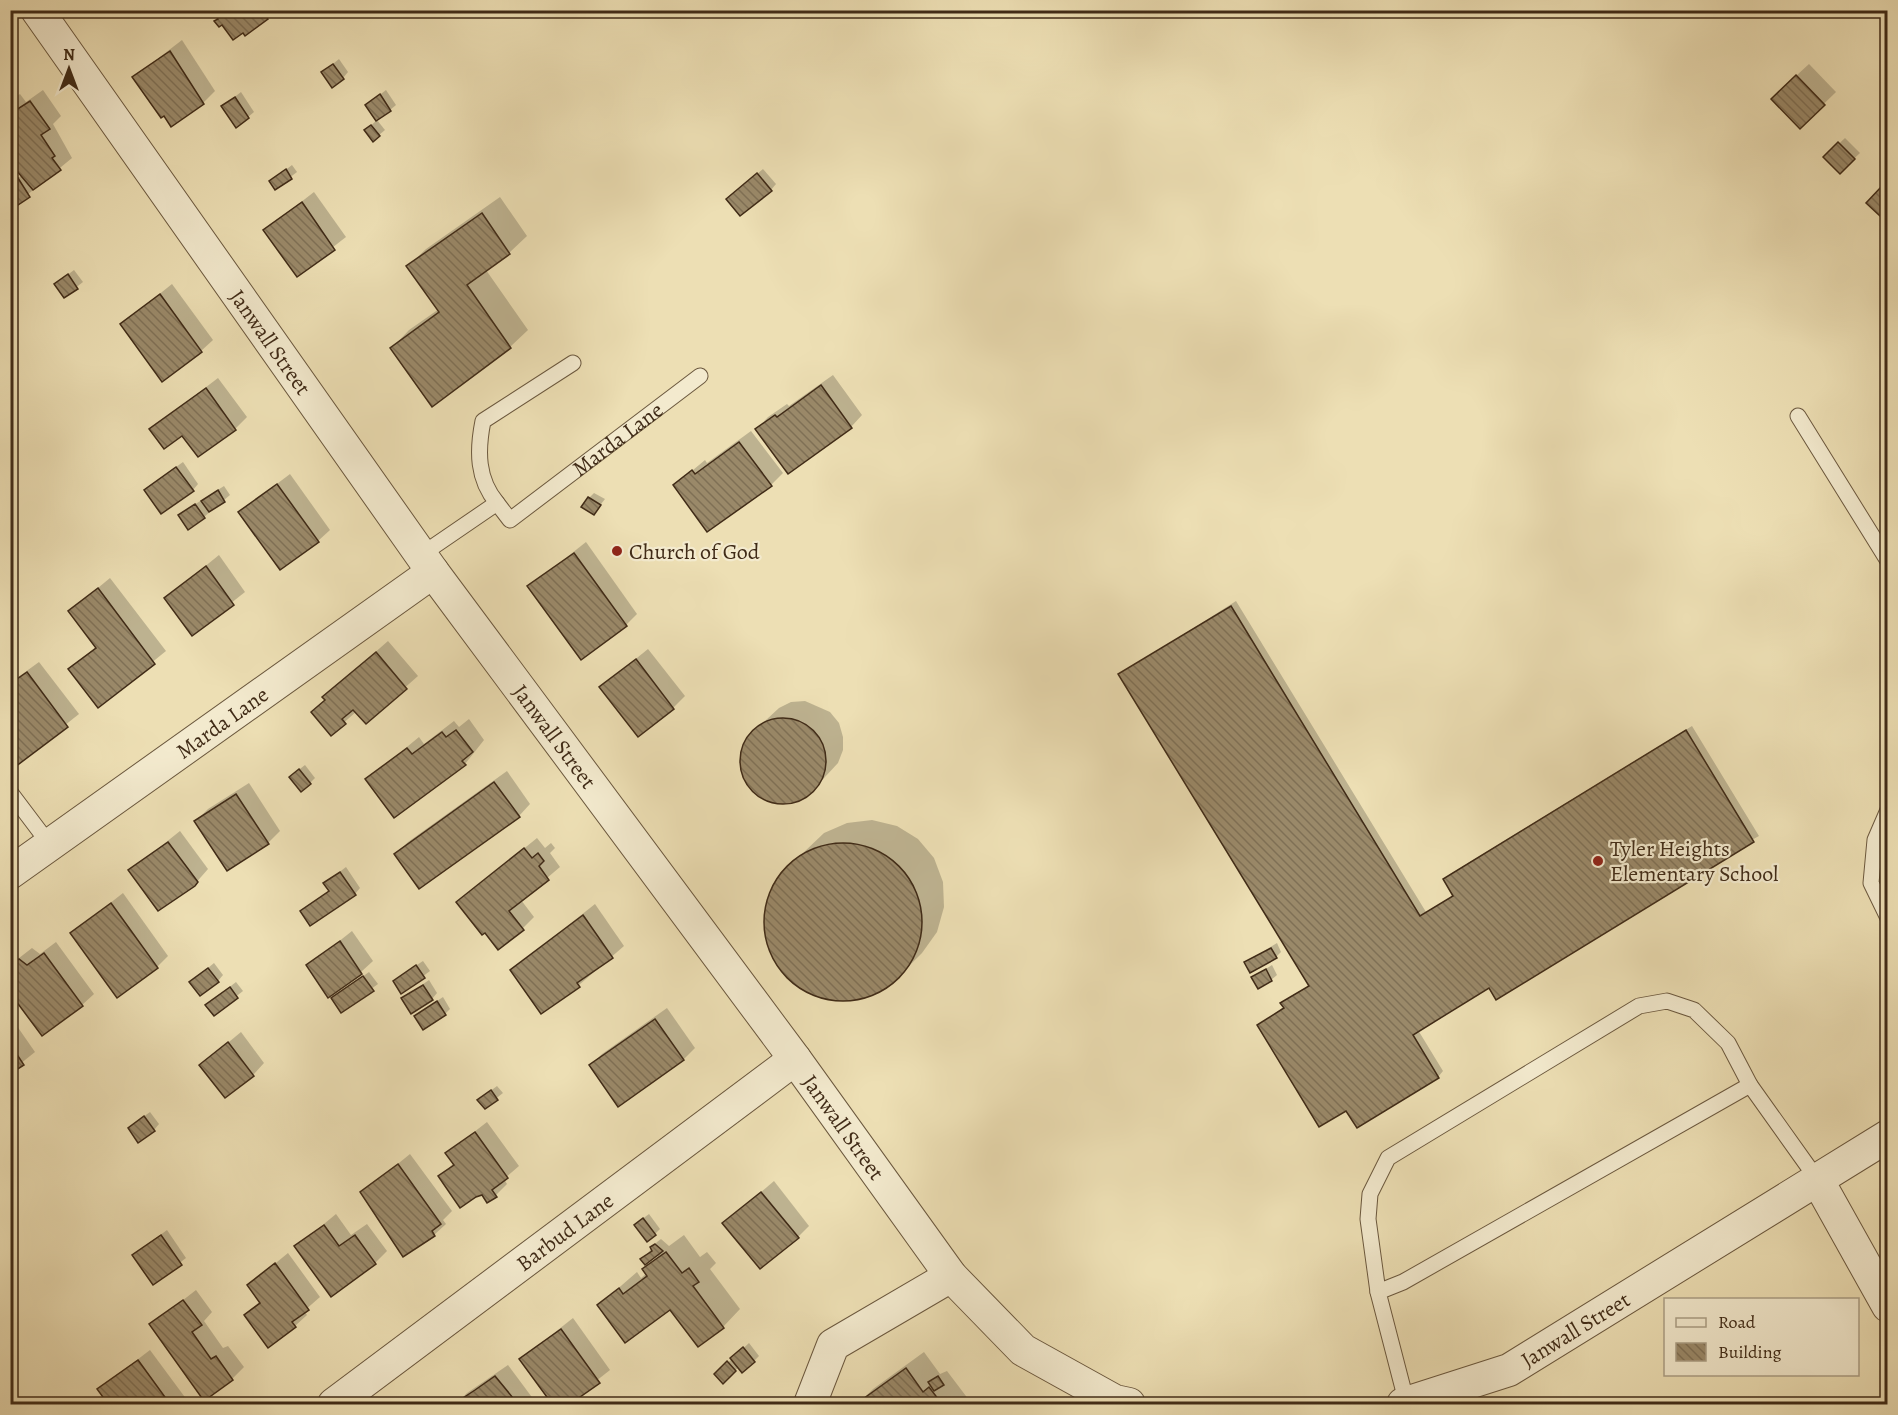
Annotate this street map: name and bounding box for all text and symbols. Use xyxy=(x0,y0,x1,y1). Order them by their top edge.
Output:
north arrow xyxy=(39,39,99,99)
text: N xyxy=(63,44,75,66)
street label: Janwall Street xyxy=(222,283,318,401)
street label: Marda Lane xyxy=(566,395,669,484)
place label: Church of God xyxy=(629,537,760,567)
marker: Church of God xyxy=(610,544,624,558)
street label: Janwall Street xyxy=(505,678,603,795)
street label: Marda Lane xyxy=(170,680,275,766)
place label: Tyler Heights Elementary School xyxy=(1610,834,1778,889)
marker: Tyler Heights Elementary School xyxy=(1591,854,1605,868)
street label: Janwall Street xyxy=(795,1069,891,1186)
street label: Barbud Lane xyxy=(510,1186,620,1279)
street label: Janwall Street xyxy=(1515,1285,1636,1375)
legend xyxy=(1664,1298,1859,1376)
text: Road xyxy=(1718,1310,1756,1334)
text: Building xyxy=(1718,1340,1782,1364)

